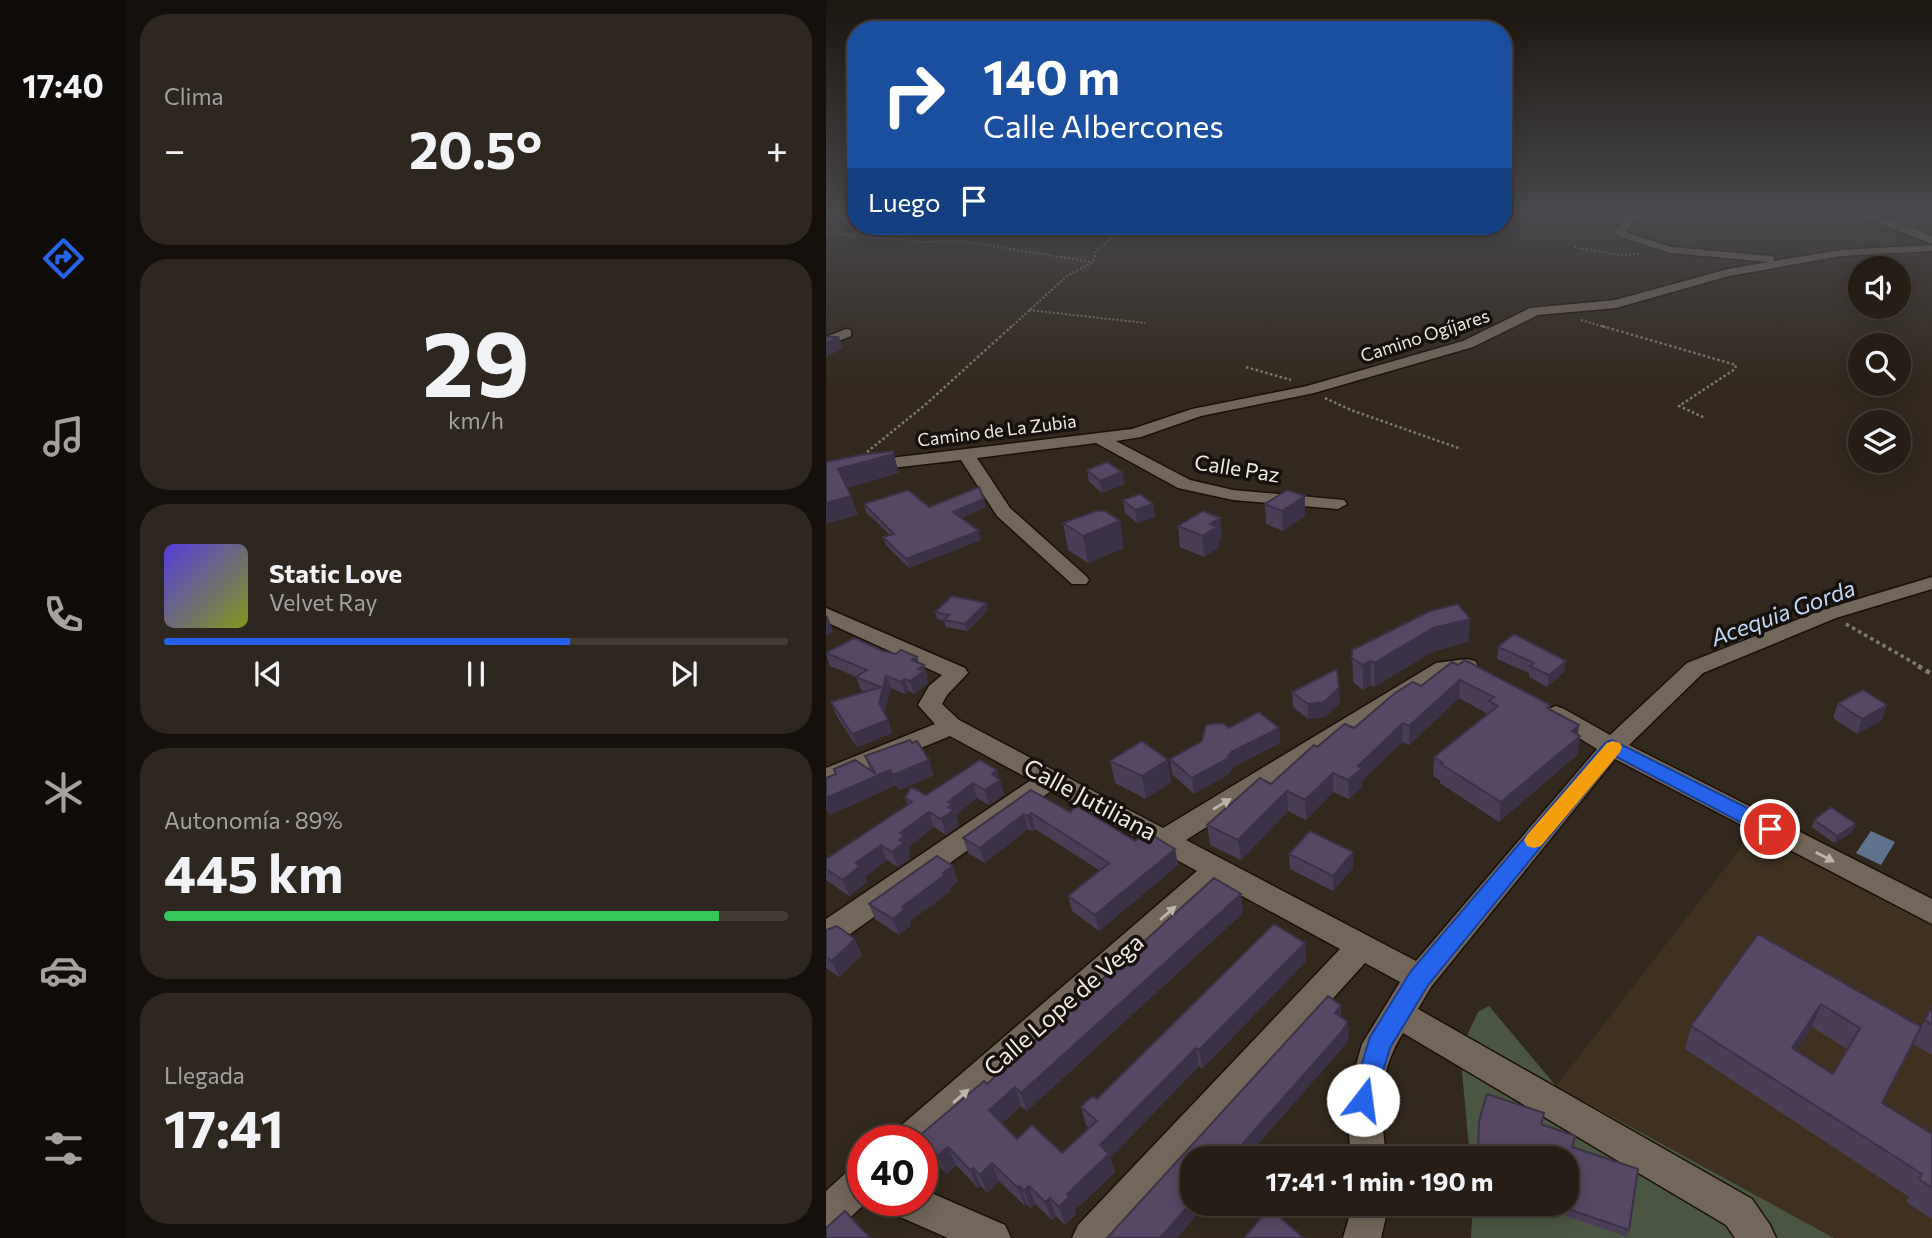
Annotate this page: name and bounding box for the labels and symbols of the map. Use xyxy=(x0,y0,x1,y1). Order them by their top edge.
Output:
street label: Camino Ogíjares xyxy=(1357,304,1492,366)
street label: Camino de La Zubia xyxy=(916,409,1078,451)
street label: Calle Paz xyxy=(1193,448,1282,487)
water label: Acequia Gorda xyxy=(1706,573,1859,652)
street label: Calle Jutiliana xyxy=(1019,752,1162,846)
one-way arrow xyxy=(1212,798,1232,811)
pin xyxy=(1740,799,1800,859)
one-way arrow xyxy=(1815,851,1835,863)
one-way arrow xyxy=(1159,905,1177,921)
street label: Calle Lope de Vega xyxy=(977,927,1149,1081)
position arrow xyxy=(1326,1063,1400,1137)
one-way arrow xyxy=(952,1089,969,1104)
speed limit sign: 40 xyxy=(847,1125,938,1216)

